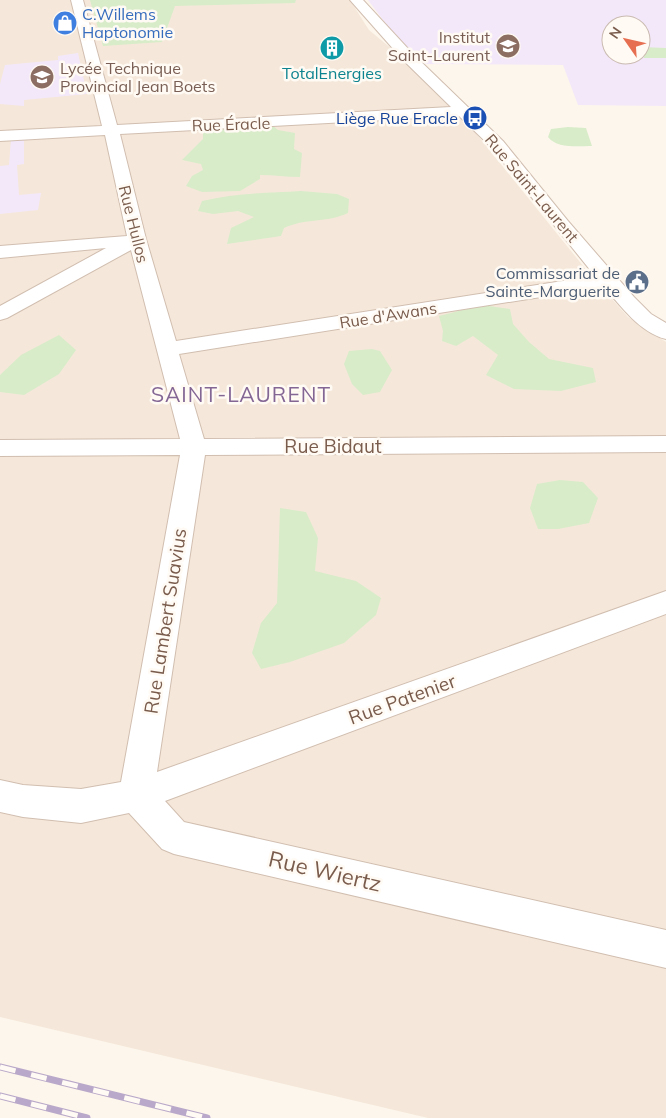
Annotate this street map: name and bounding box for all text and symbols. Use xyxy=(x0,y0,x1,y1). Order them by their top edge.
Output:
place label: C.Willems Haptonomie xyxy=(82,4,173,42)
shop icon: C.Willems Haptonomie xyxy=(52,10,78,36)
north arrow xyxy=(601,15,651,65)
text: N xyxy=(605,23,626,42)
place label: Institut Saint-Laurent xyxy=(388,27,490,65)
school or university icon: Institut Saint-Laurent xyxy=(495,33,521,59)
building icon: TotalEnergies xyxy=(319,35,345,61)
place label: Lycée Technique Provincial Jean Boets xyxy=(60,58,215,96)
place label: TotalEnergies xyxy=(282,63,382,83)
school or university icon: Lycée Technique Provincial Jean Boets xyxy=(29,64,55,90)
bus stop icon: Liège Rue Eracle xyxy=(462,105,488,131)
place label: Liège Rue Eracle xyxy=(336,108,458,128)
street label: Rue Éracle xyxy=(191,113,271,135)
street label: Rue Saint-Laurent xyxy=(481,130,583,246)
street label: Rue Hullos xyxy=(115,183,153,265)
place label: Commissariat de Sainte-Marguerite xyxy=(486,263,620,301)
public building icon: Commissariat de Sainte-Marguerite xyxy=(624,269,650,295)
street label: Rue d'Awans xyxy=(338,297,438,333)
district label: SAINT-LAURENT xyxy=(151,381,331,407)
street label: Rue Bidaut xyxy=(284,434,382,458)
street label: Rue Lambert Suavius xyxy=(138,526,192,716)
street label: Rue Patenier xyxy=(345,668,459,730)
street label: Rue Wiertz xyxy=(266,844,384,898)

